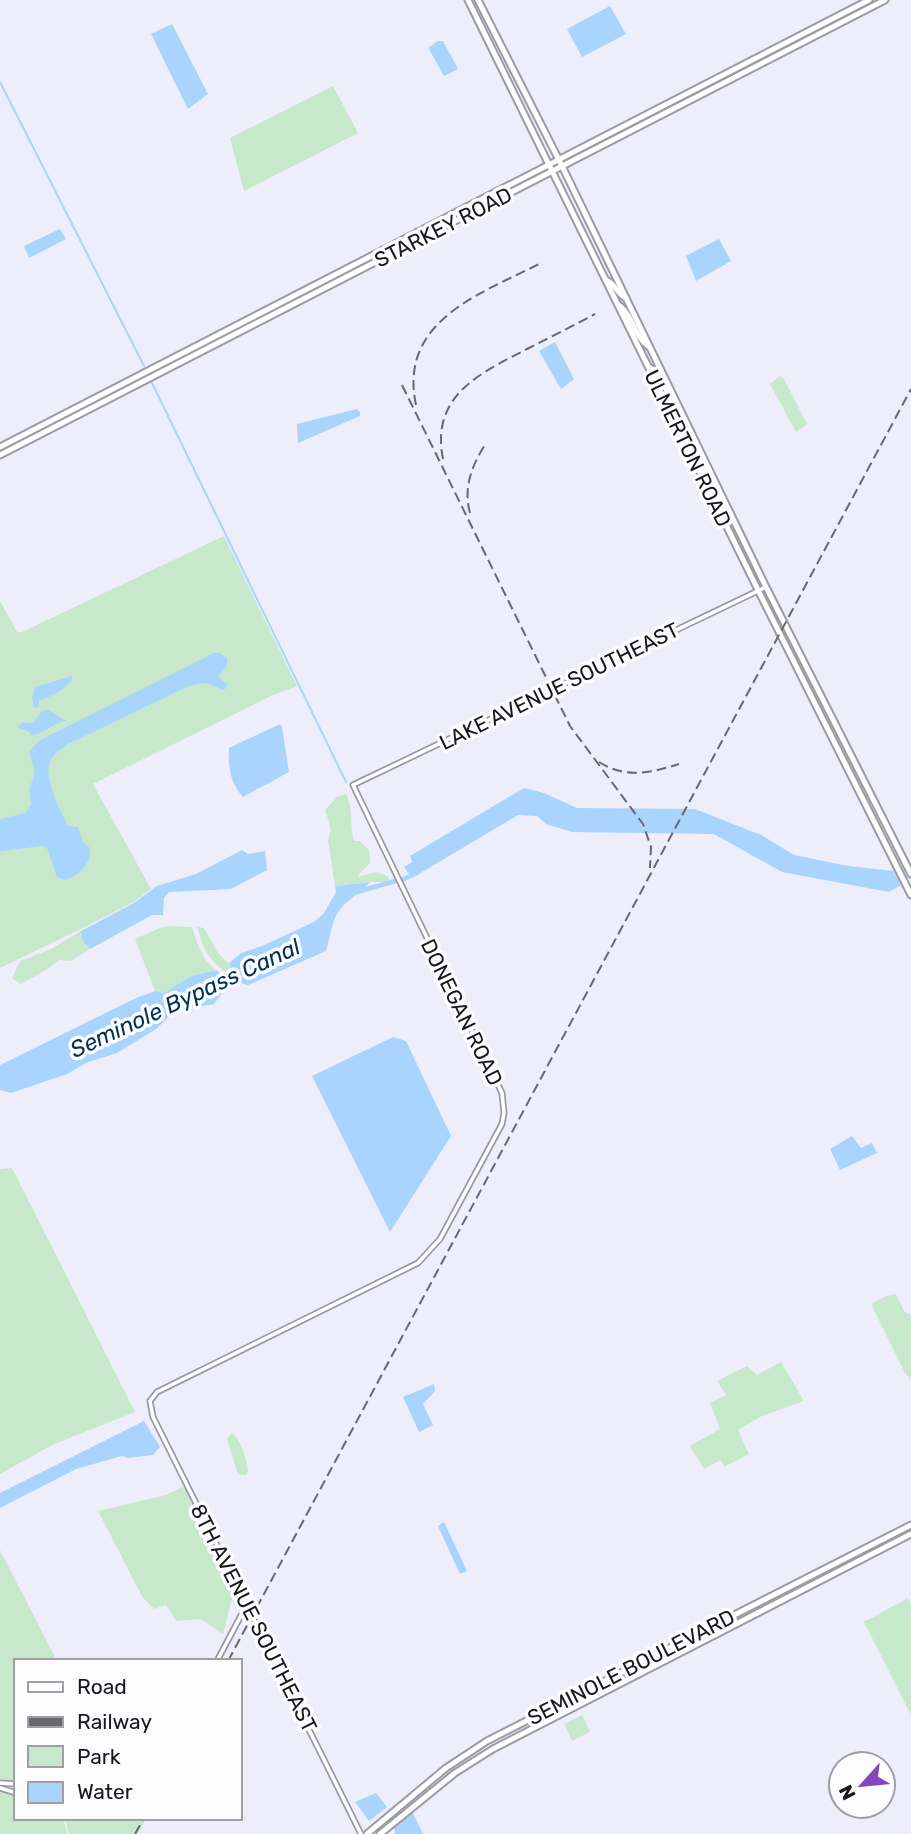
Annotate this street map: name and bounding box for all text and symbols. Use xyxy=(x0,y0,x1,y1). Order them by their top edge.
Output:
street label: STARKEY ROAD xyxy=(370,182,516,272)
street label: ULMERTON ROAD xyxy=(639,365,737,531)
street label: LAKE AVENUE SOUTHEAST xyxy=(435,617,683,755)
water label: Seminole Bypass Canal xyxy=(65,932,305,1064)
street label: DONEGAN ROAD xyxy=(416,935,508,1089)
street label: 8TH AVENUE SOUTHEAST xyxy=(186,1500,322,1736)
street label: SEMINOLE BOULEVARD xyxy=(523,1604,739,1730)
legend xyxy=(14,1659,242,1820)
text: Road xyxy=(77,1674,127,1699)
text: Railway xyxy=(77,1709,152,1734)
text: Park xyxy=(77,1744,121,1769)
north arrow xyxy=(827,1750,897,1820)
text: Water xyxy=(77,1779,133,1804)
text: N xyxy=(834,1781,861,1804)

